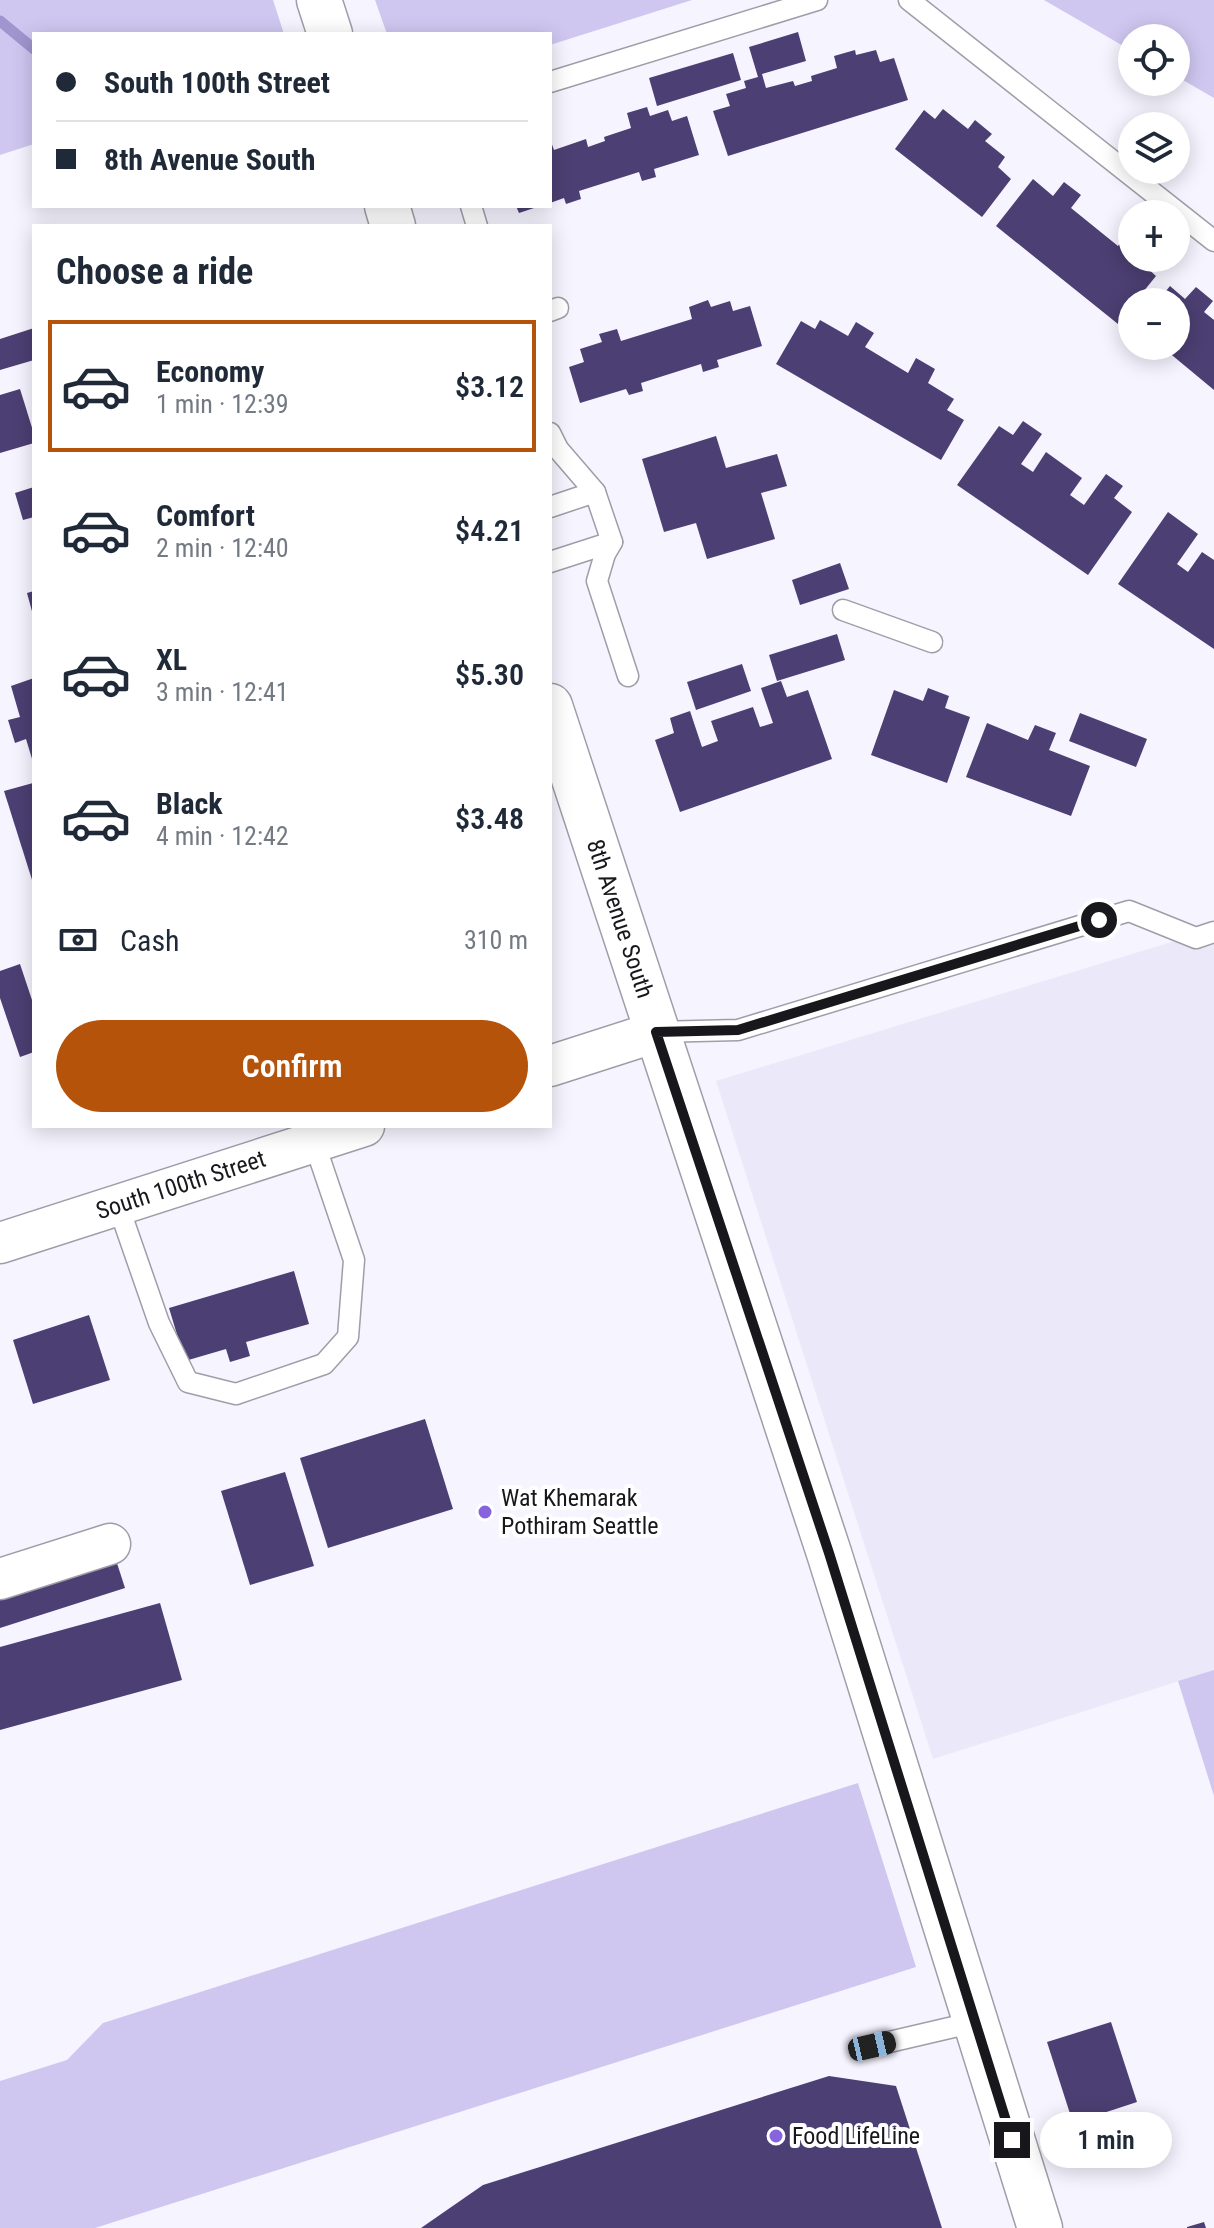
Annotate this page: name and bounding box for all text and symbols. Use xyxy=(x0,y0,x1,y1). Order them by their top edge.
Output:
map controls xyxy=(1118,24,1190,360)
button: locate xyxy=(1118,24,1190,96)
text: South 100th Street xyxy=(104,65,330,100)
button: layers xyxy=(1118,112,1190,184)
text: 8th Avenue South xyxy=(104,142,315,177)
button: + xyxy=(1118,200,1190,272)
text: Choose a ride xyxy=(56,251,253,293)
button: − xyxy=(1118,288,1190,360)
icon: car xyxy=(60,350,132,422)
text: Economy xyxy=(156,354,264,389)
text: $3.12 xyxy=(455,369,524,404)
text: 1 min · 12:39 xyxy=(156,389,289,419)
icon: car xyxy=(60,494,132,566)
text: Comfort xyxy=(156,498,255,533)
text: $4.21 xyxy=(455,513,524,548)
text: 2 min · 12:40 xyxy=(156,533,289,563)
icon: car xyxy=(60,638,132,710)
text: XL xyxy=(156,642,187,677)
text: $5.30 xyxy=(455,657,524,692)
text: 3 min · 12:41 xyxy=(156,677,289,707)
icon: car xyxy=(60,782,132,854)
text: Black xyxy=(156,786,223,821)
text: $3.48 xyxy=(455,801,524,836)
text: 4 min · 12:42 xyxy=(156,821,289,851)
street label: 8th Avenue South xyxy=(581,836,659,1002)
route start xyxy=(1081,902,1117,938)
icon: cash xyxy=(56,918,100,962)
text: Cash xyxy=(120,923,180,958)
text: 310 m xyxy=(464,925,528,955)
button: Confirm xyxy=(56,1020,528,1112)
street label: South 100th Street xyxy=(93,1145,269,1225)
place label: Wat Khemarak Pothiram Seattle xyxy=(501,1484,658,1540)
marker: Wat Khemarak Pothiram Seattle xyxy=(476,1503,494,1521)
car xyxy=(846,2029,898,2063)
callout: 1 min xyxy=(1040,2112,1172,2168)
place label: Food LifeLine xyxy=(792,2122,920,2150)
route end xyxy=(994,2122,1030,2158)
text: 1 min xyxy=(1077,2125,1135,2155)
marker: Food LifeLine xyxy=(767,2127,785,2145)

